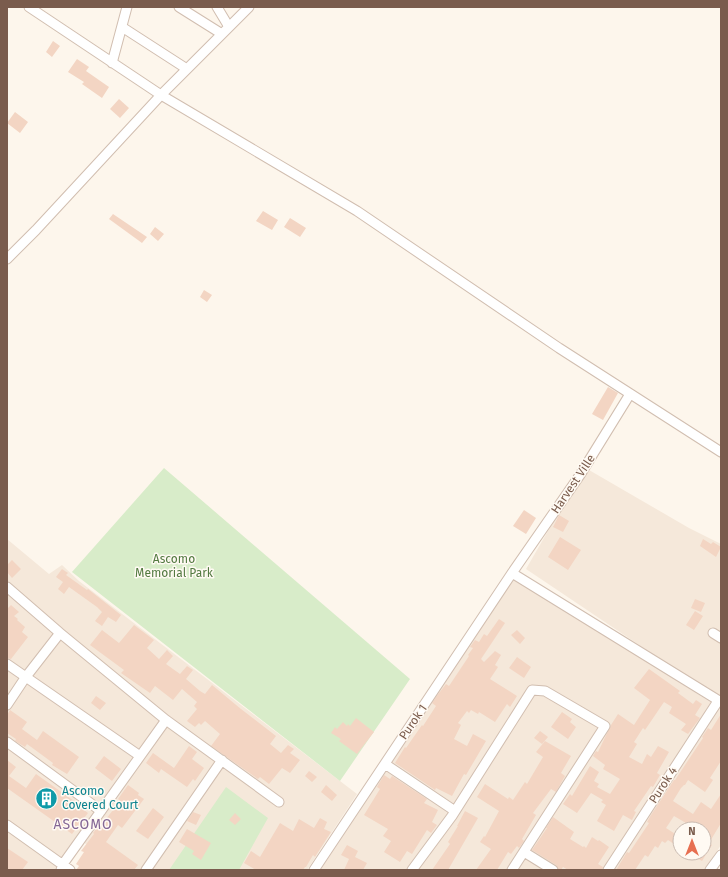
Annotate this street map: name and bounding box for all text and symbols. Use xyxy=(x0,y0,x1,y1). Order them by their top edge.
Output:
street label: Harvest Ville xyxy=(548,452,598,516)
park label: Ascomo Memorial Park xyxy=(135,552,214,580)
street label: Purok 1 xyxy=(396,702,430,742)
street label: Purok 4 xyxy=(646,764,680,806)
place label: Ascomo Covered Court xyxy=(62,784,139,812)
building icon: Ascomo Covered Court xyxy=(34,785,60,811)
district label: ASCOMO xyxy=(53,816,113,833)
north arrow xyxy=(672,821,712,861)
text: N xyxy=(688,825,696,838)

